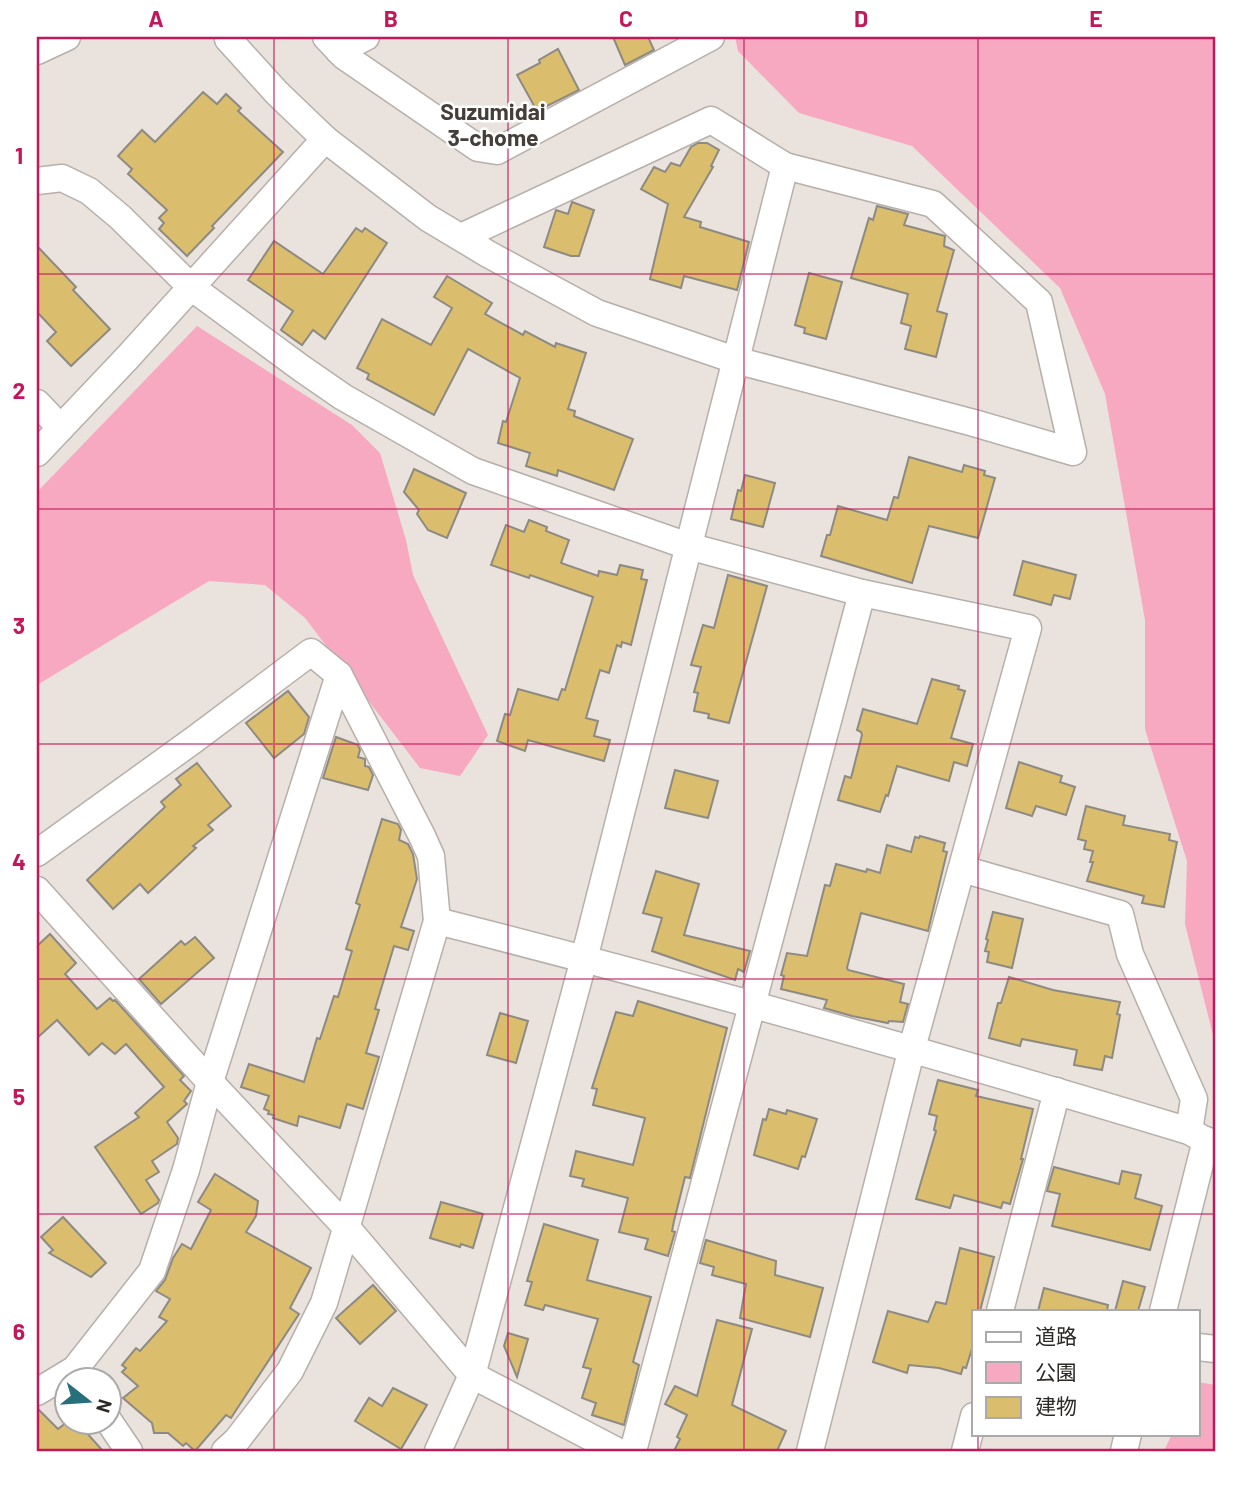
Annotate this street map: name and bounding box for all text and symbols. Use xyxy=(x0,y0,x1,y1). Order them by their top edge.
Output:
text: A xyxy=(148,4,164,32)
text: B xyxy=(384,4,398,32)
text: C xyxy=(619,4,633,32)
text: D xyxy=(854,4,868,32)
text: E xyxy=(1089,4,1103,32)
district label: Suzumidai 3-chome xyxy=(440,97,546,151)
text: 1 xyxy=(15,141,23,169)
text: 2 xyxy=(13,376,25,404)
text: 3 xyxy=(13,611,25,639)
text: 4 xyxy=(12,847,26,875)
text: 5 xyxy=(13,1082,25,1110)
legend xyxy=(972,1310,1200,1436)
text: 6 xyxy=(13,1317,25,1345)
text: 道路 xyxy=(1035,1323,1077,1348)
text: 公園 xyxy=(1035,1359,1077,1384)
north arrow xyxy=(52,1366,122,1436)
text: 建物 xyxy=(1035,1393,1077,1418)
text: N xyxy=(92,1397,118,1416)

